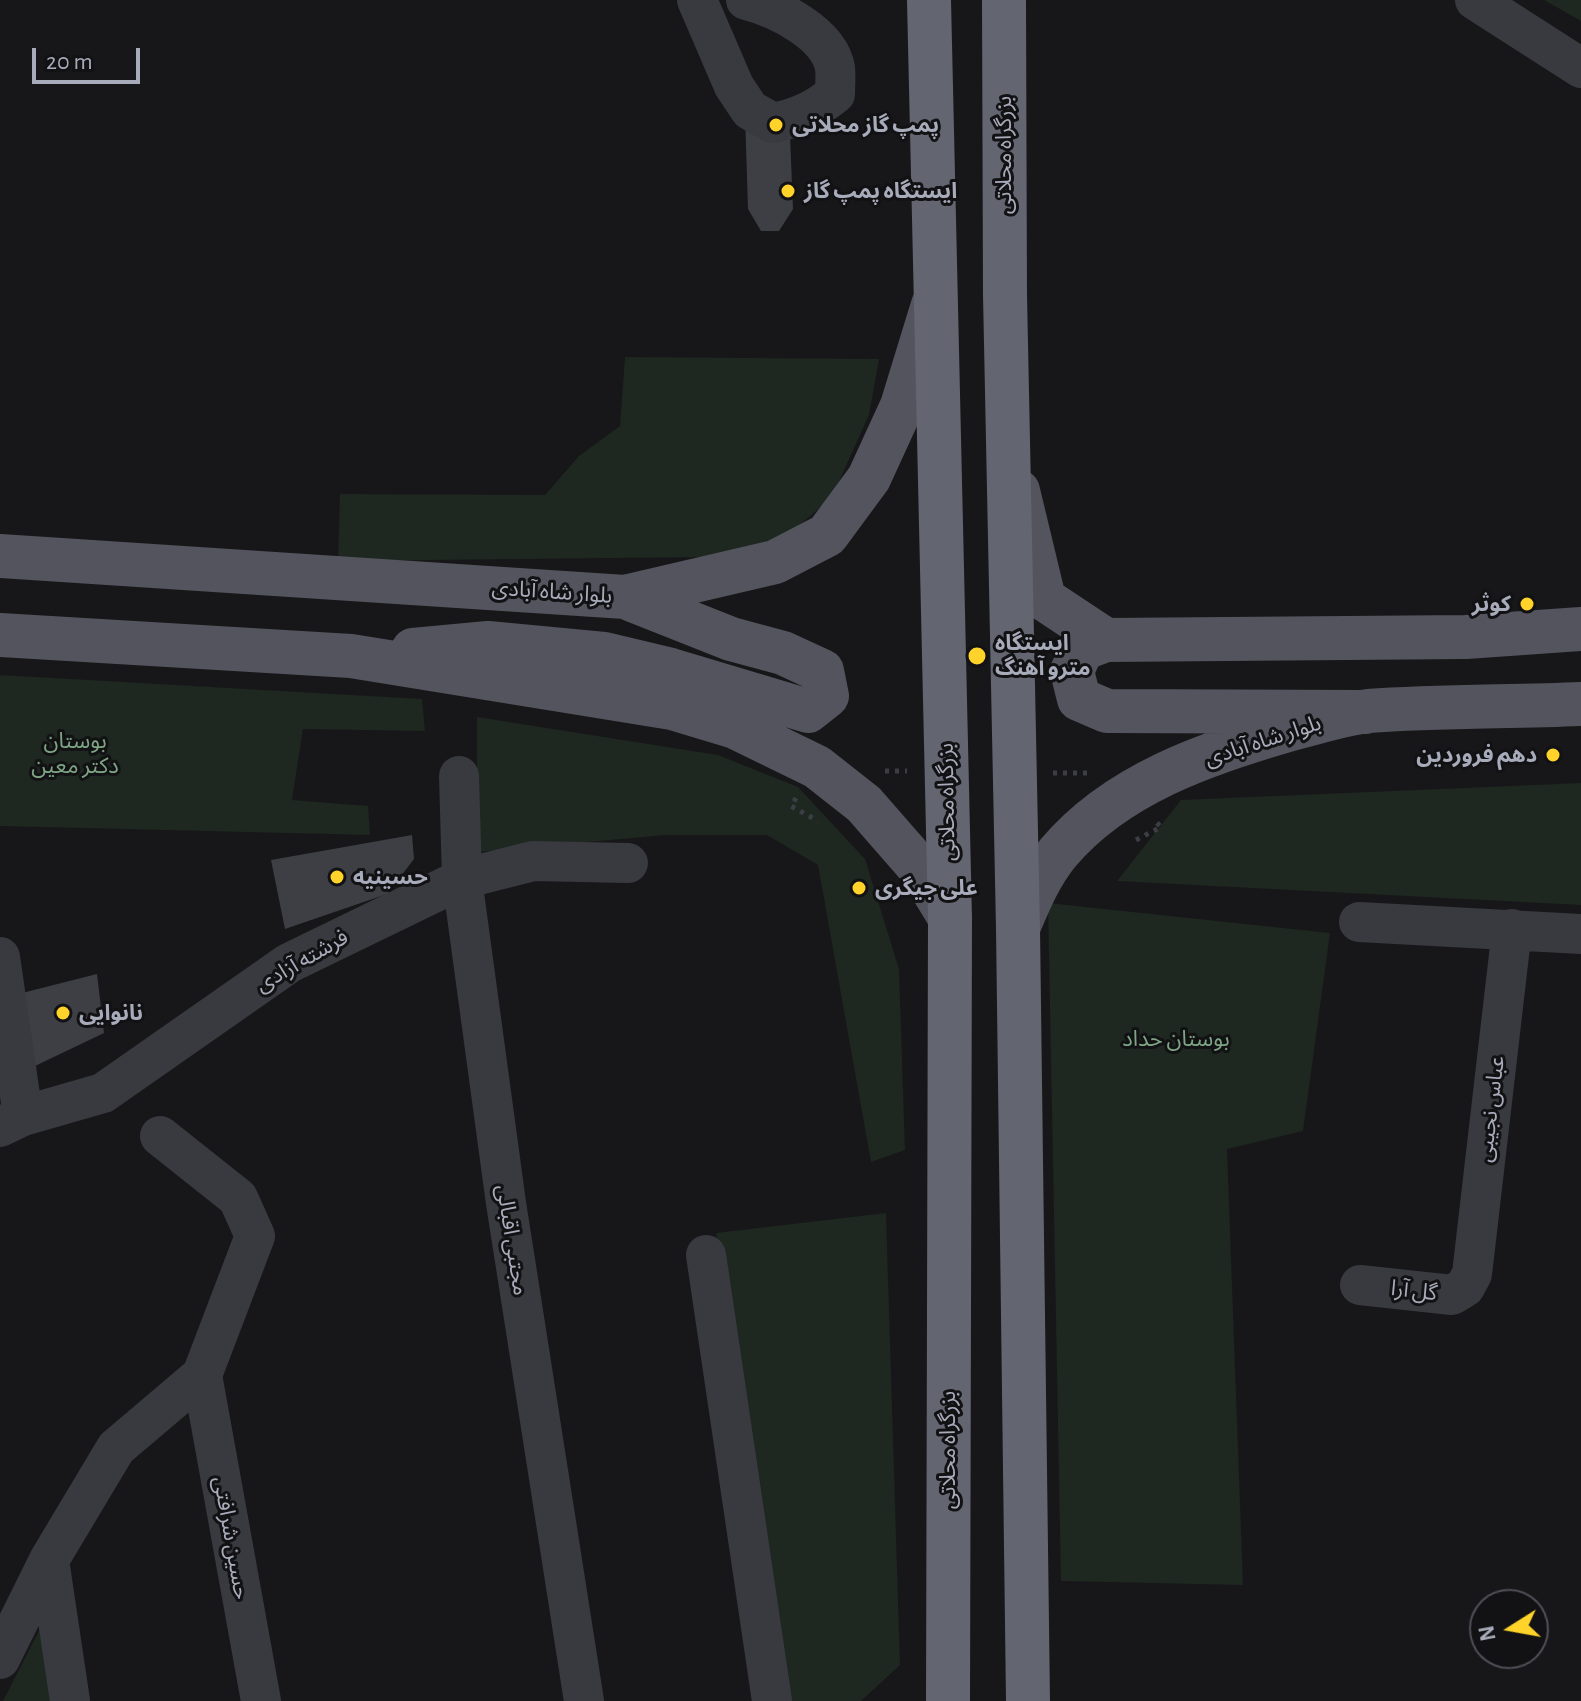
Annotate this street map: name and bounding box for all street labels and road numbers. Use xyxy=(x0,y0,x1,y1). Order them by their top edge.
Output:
street label: بزرگراه محلاتی xyxy=(991,96,1017,214)
street label: بلوار شاه آبادی xyxy=(491,575,613,609)
street label: بلوار شاه آبادی xyxy=(1202,710,1324,772)
street label: بزرگراه محلاتی xyxy=(933,743,961,861)
street label: فرشته آزادی xyxy=(251,924,353,998)
street label: عباس نجیبی xyxy=(1471,1054,1511,1164)
street label: مجتبی اقبالی xyxy=(490,1183,534,1297)
street label: گل آرا xyxy=(1389,1275,1439,1307)
street label: بزرگراه محلاتی xyxy=(935,1391,961,1509)
street label: حسین شرافتی xyxy=(207,1474,255,1602)

